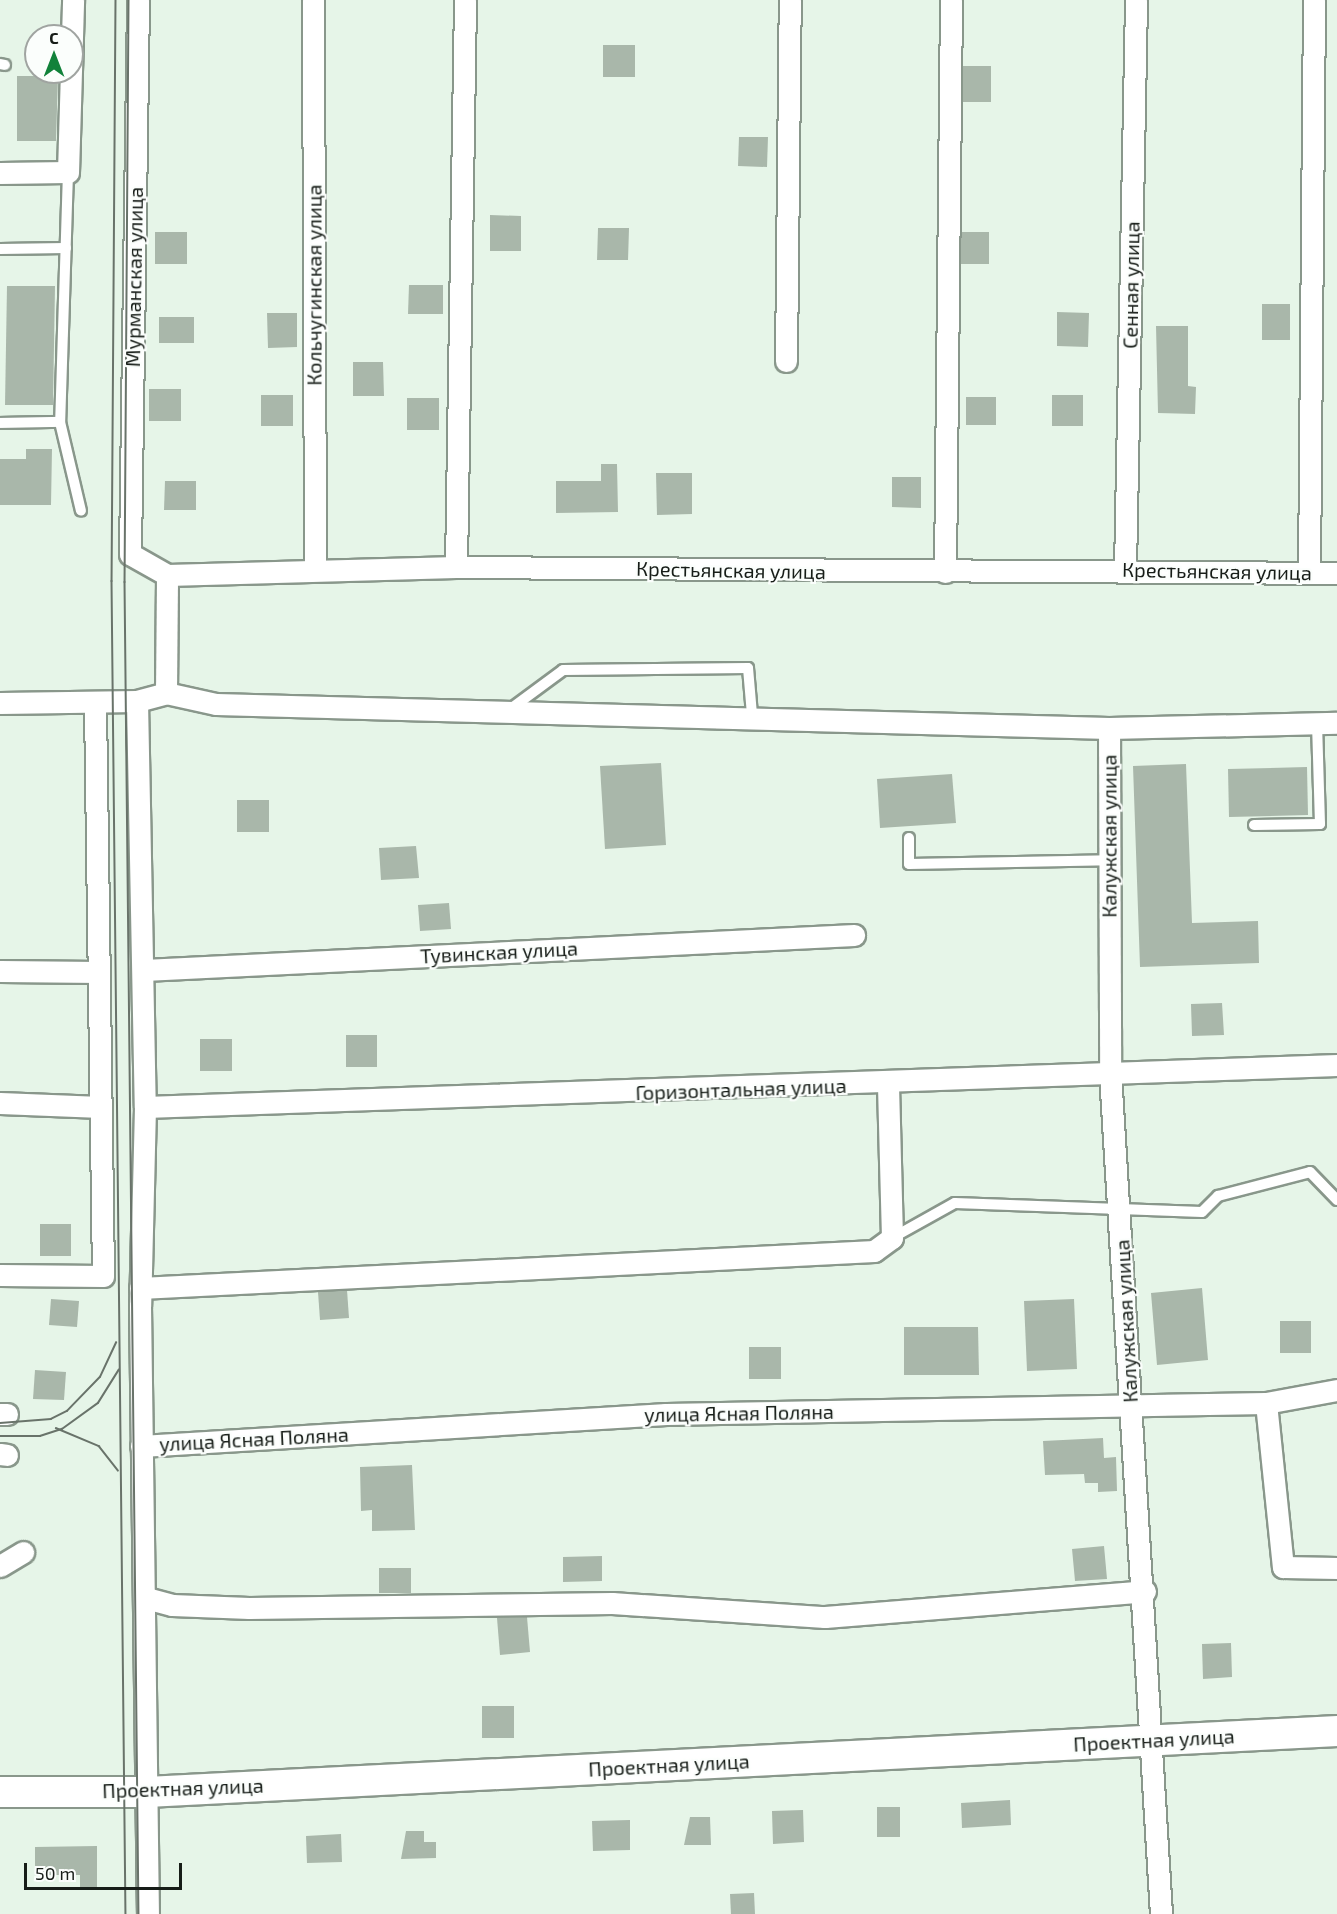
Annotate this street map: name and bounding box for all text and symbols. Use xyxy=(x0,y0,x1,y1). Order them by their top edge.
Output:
north arrow xyxy=(24,24,84,84)
text: С xyxy=(49,28,59,47)
street label: Кольчугинская улица xyxy=(302,184,326,386)
street label: Мурманская улица xyxy=(120,187,148,367)
street label: Сенная улица xyxy=(1118,221,1144,349)
street label: Крестьянская улица xyxy=(636,556,826,584)
street label: Крестьянская улица xyxy=(1122,557,1312,585)
street label: Калужская улица xyxy=(1097,754,1121,918)
street label: Тувинская улица xyxy=(419,936,579,968)
street label: Горизонтальная улица xyxy=(635,1073,847,1105)
street label: Калужская улица xyxy=(1110,1239,1142,1403)
street label: улица Ясная Поляна xyxy=(644,1399,834,1427)
street label: улица Ясная Поляна xyxy=(159,1422,349,1456)
street label: Проектная улица xyxy=(1073,1724,1235,1756)
street label: Проектная улица xyxy=(588,1749,750,1781)
street label: Проектная улица xyxy=(102,1773,264,1803)
scale bar xyxy=(27,1851,184,1889)
text: 50 m xyxy=(35,1862,75,1884)

